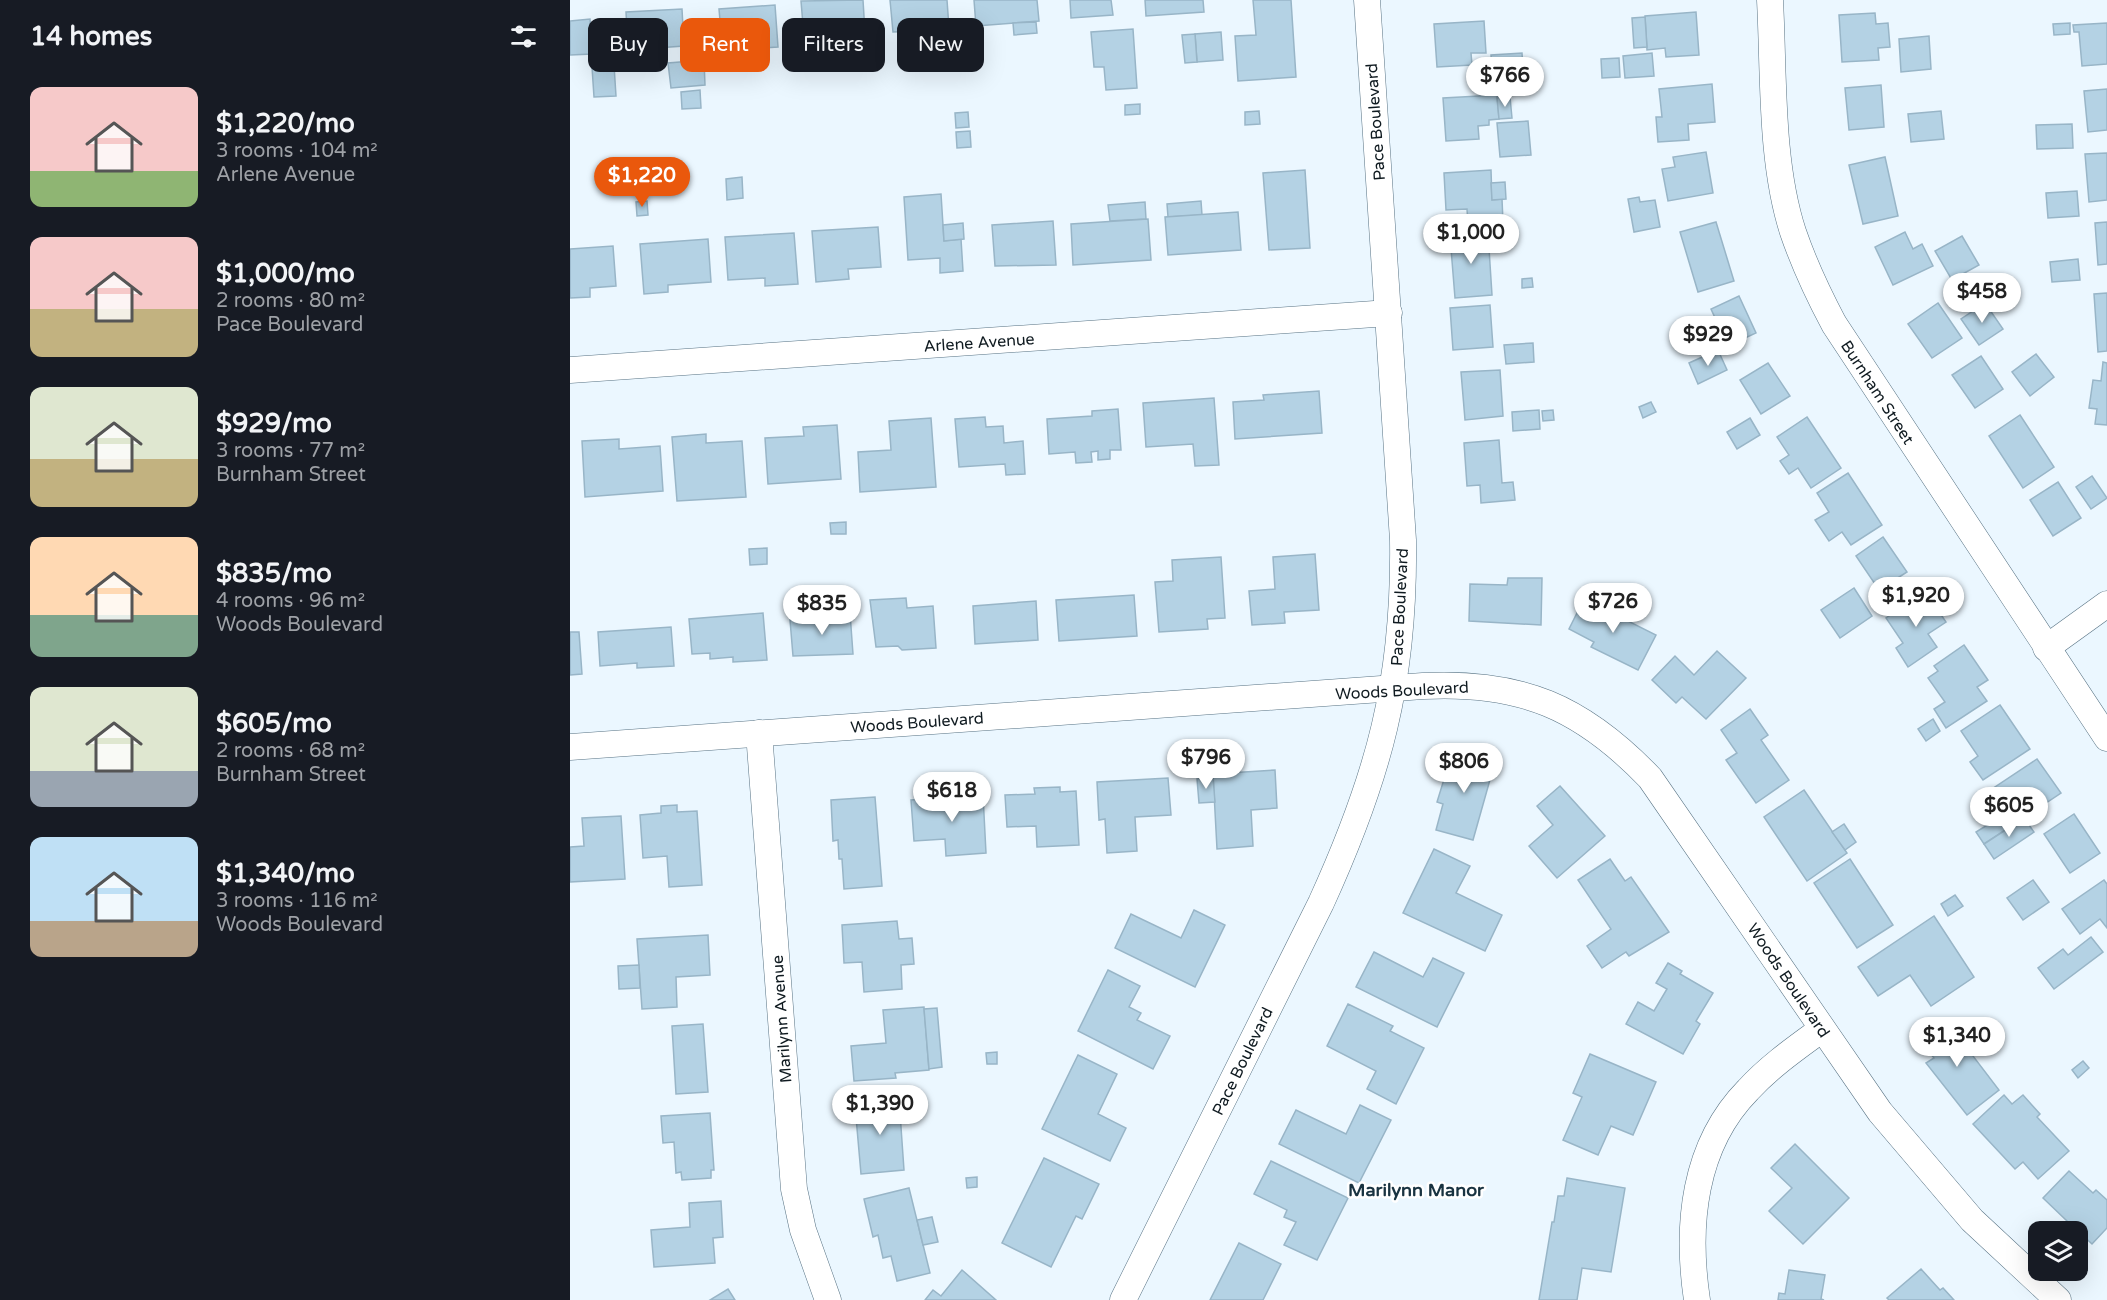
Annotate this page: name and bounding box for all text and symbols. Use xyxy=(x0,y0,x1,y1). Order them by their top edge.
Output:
chip: Buy xyxy=(588,18,668,72)
chip: Rent xyxy=(680,18,770,72)
chip: Filters xyxy=(782,18,885,72)
chip: New xyxy=(897,18,984,72)
icon: filters xyxy=(507,20,540,53)
text: 14 homes xyxy=(30,21,152,52)
pin: $766 xyxy=(1469,57,1541,108)
street label: Pace Boulevard xyxy=(1362,62,1390,181)
text: $766 xyxy=(1480,64,1530,88)
text: $1,220/mo xyxy=(216,108,355,139)
icon: home xyxy=(78,111,150,183)
text: 3 rooms · 104 m² xyxy=(216,139,378,163)
pin: $1,220 xyxy=(593,157,691,208)
text: Arlene Avenue xyxy=(216,163,355,187)
text: $1,220 xyxy=(608,164,676,188)
pin: $1,000 xyxy=(1422,214,1520,265)
text: $1,000 xyxy=(1437,221,1505,245)
text: $1,000/mo xyxy=(216,258,355,289)
icon: home xyxy=(78,261,150,333)
pin: $458 xyxy=(1946,273,2018,324)
text: $458 xyxy=(1957,280,2007,304)
text: 2 rooms · 80 m² xyxy=(216,289,365,313)
text: Pace Boulevard xyxy=(216,313,363,337)
pin: $929 xyxy=(1672,316,1744,367)
text: $929 xyxy=(1683,323,1733,347)
street label: Arlene Avenue xyxy=(923,329,1035,357)
street label: Burnham Street xyxy=(1836,337,1918,448)
text: $929/mo xyxy=(216,408,332,439)
icon: home xyxy=(78,411,150,483)
text: 3 rooms · 77 m² xyxy=(216,439,365,463)
text: Burnham Street xyxy=(216,463,366,487)
street label: Pace Boulevard xyxy=(1387,548,1413,666)
text: $835/mo xyxy=(216,558,332,589)
icon: home xyxy=(78,561,150,633)
pin: $1,920 xyxy=(1867,577,1965,628)
pin: $726 xyxy=(1577,583,1649,634)
text: $1,920 xyxy=(1882,584,1950,608)
pin: $835 xyxy=(786,585,858,636)
text: 4 rooms · 96 m² xyxy=(216,589,365,613)
text: $726 xyxy=(1588,590,1638,614)
text: $835 xyxy=(797,592,847,616)
text: Woods Boulevard xyxy=(216,613,383,637)
street label: Woods Boulevard xyxy=(1335,678,1469,704)
text: $605/mo xyxy=(216,708,332,739)
street label: Woods Boulevard xyxy=(850,708,984,738)
icon: home xyxy=(78,711,150,783)
text: 2 rooms · 68 m² xyxy=(216,739,365,763)
pin: $796 xyxy=(1170,739,1242,790)
pin: $806 xyxy=(1428,743,1500,794)
text: $796 xyxy=(1181,746,1231,770)
text: $806 xyxy=(1439,750,1489,774)
text: Burnham Street xyxy=(216,763,366,787)
pin: $618 xyxy=(916,772,988,823)
text: $618 xyxy=(927,779,977,803)
pin: $605 xyxy=(1973,787,2045,838)
text: $605 xyxy=(1984,794,2034,818)
text: $1,340/mo xyxy=(216,858,355,889)
icon: home xyxy=(78,861,150,933)
text: 3 rooms · 116 m² xyxy=(216,889,378,913)
text: Woods Boulevard xyxy=(216,913,383,937)
street label: Woods Boulevard xyxy=(1743,920,1834,1042)
street label: Marilynn Avenue xyxy=(768,954,796,1084)
street label: Pace Boulevard xyxy=(1208,1004,1278,1119)
pin: $1,340 xyxy=(1908,1017,2006,1068)
text: $1,340 xyxy=(1923,1024,1991,1048)
pin: $1,390 xyxy=(831,1085,929,1136)
text: $1,390 xyxy=(846,1092,914,1116)
district label: Marilynn Manor xyxy=(1348,1179,1485,1201)
map controls xyxy=(2028,1221,2088,1281)
button: layers xyxy=(2028,1221,2088,1281)

